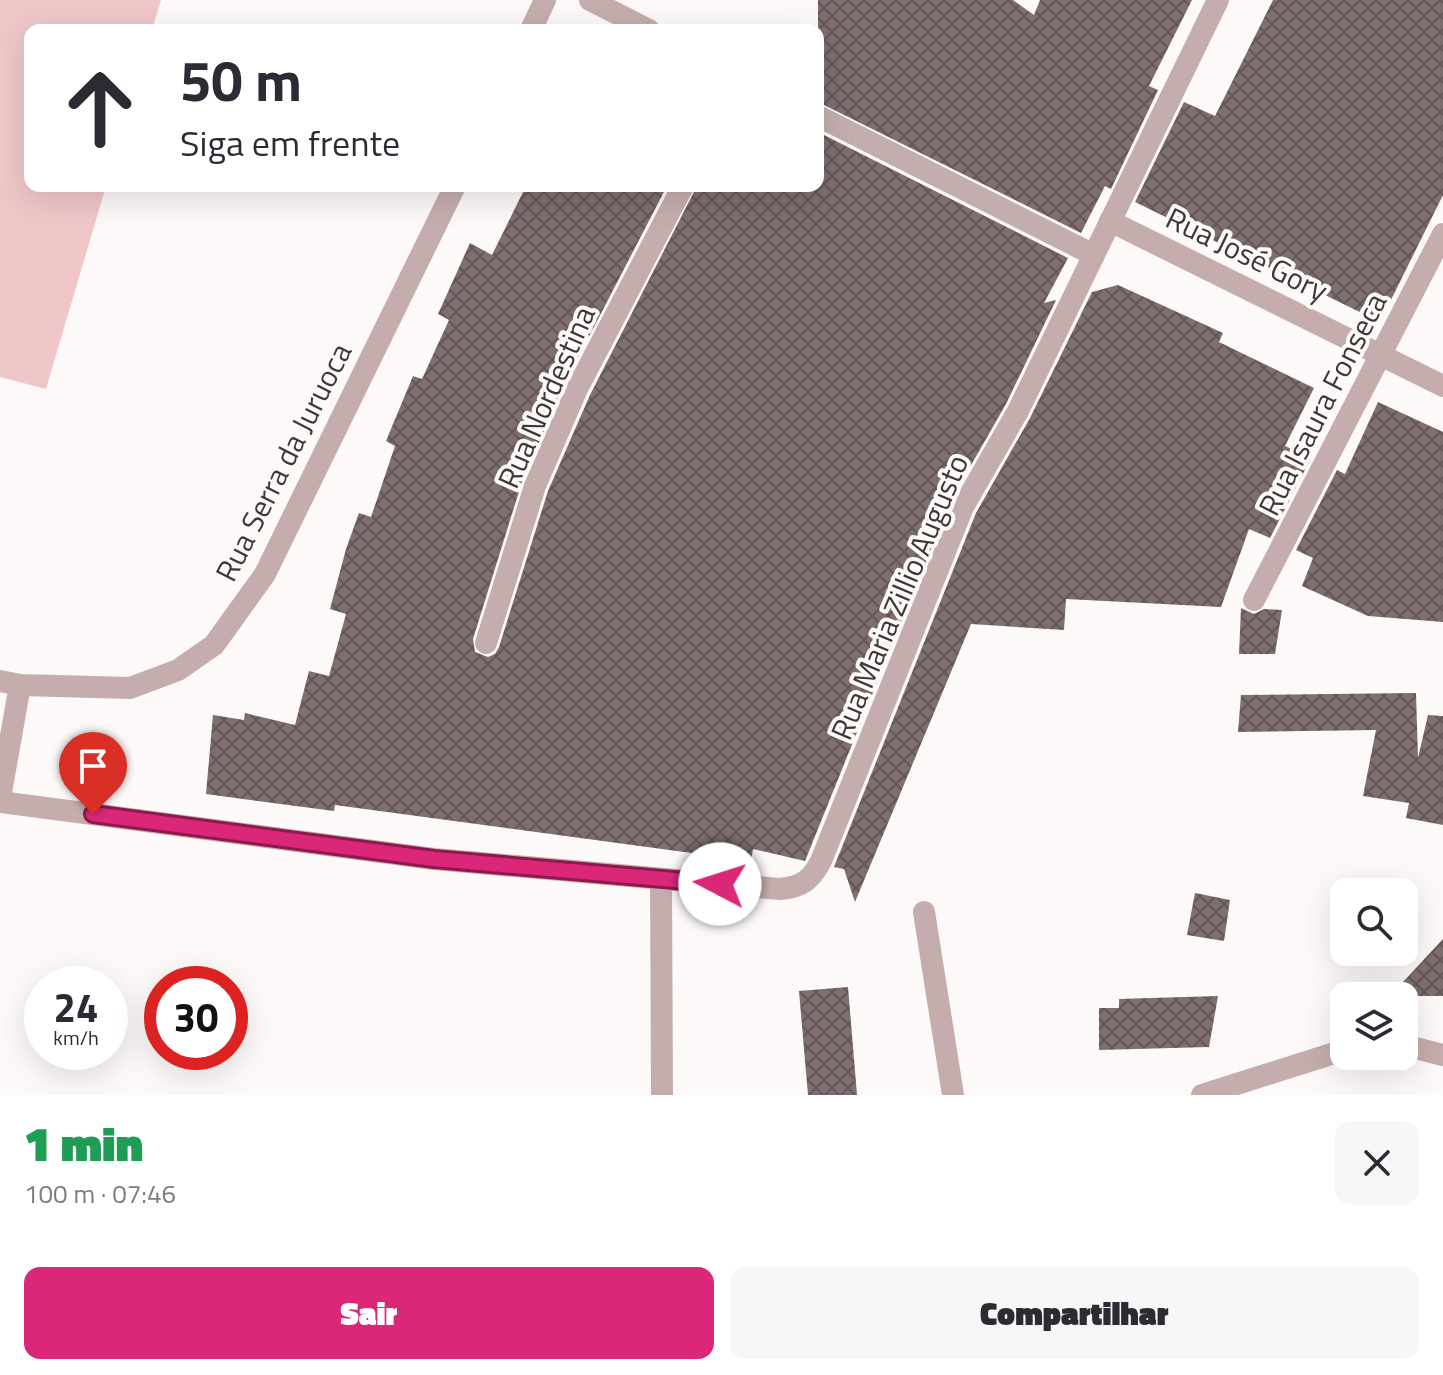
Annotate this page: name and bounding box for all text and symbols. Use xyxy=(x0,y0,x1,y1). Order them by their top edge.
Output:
text: 50 m xyxy=(180,38,302,123)
icon: ahead xyxy=(48,56,152,160)
text: Siga em frente xyxy=(180,115,400,170)
street label: Rua José Gory xyxy=(1158,195,1336,313)
street label: Rua Isaura Fonseca xyxy=(1246,285,1398,523)
street label: Rua Nordestina xyxy=(485,299,607,495)
street label: Rua Serra da Juruoca xyxy=(203,335,363,589)
street label: Rua Maria Zillio Augusto xyxy=(818,447,980,747)
pin xyxy=(59,732,127,814)
icon: arrive xyxy=(71,744,115,788)
position arrow xyxy=(678,842,762,926)
map controls xyxy=(1330,878,1418,1070)
button: search xyxy=(1330,878,1418,966)
speed limit sign: 30 xyxy=(144,966,248,1070)
text: 24 xyxy=(54,977,98,1038)
button: layers xyxy=(1330,982,1418,1070)
text: km/h xyxy=(53,1022,99,1053)
text: 1 min xyxy=(24,1107,143,1180)
button: close xyxy=(1335,1121,1419,1205)
text: 100 m · 07:46 xyxy=(24,1174,176,1213)
button: Sair xyxy=(24,1267,714,1359)
button: Compartilhar xyxy=(730,1267,1419,1359)

